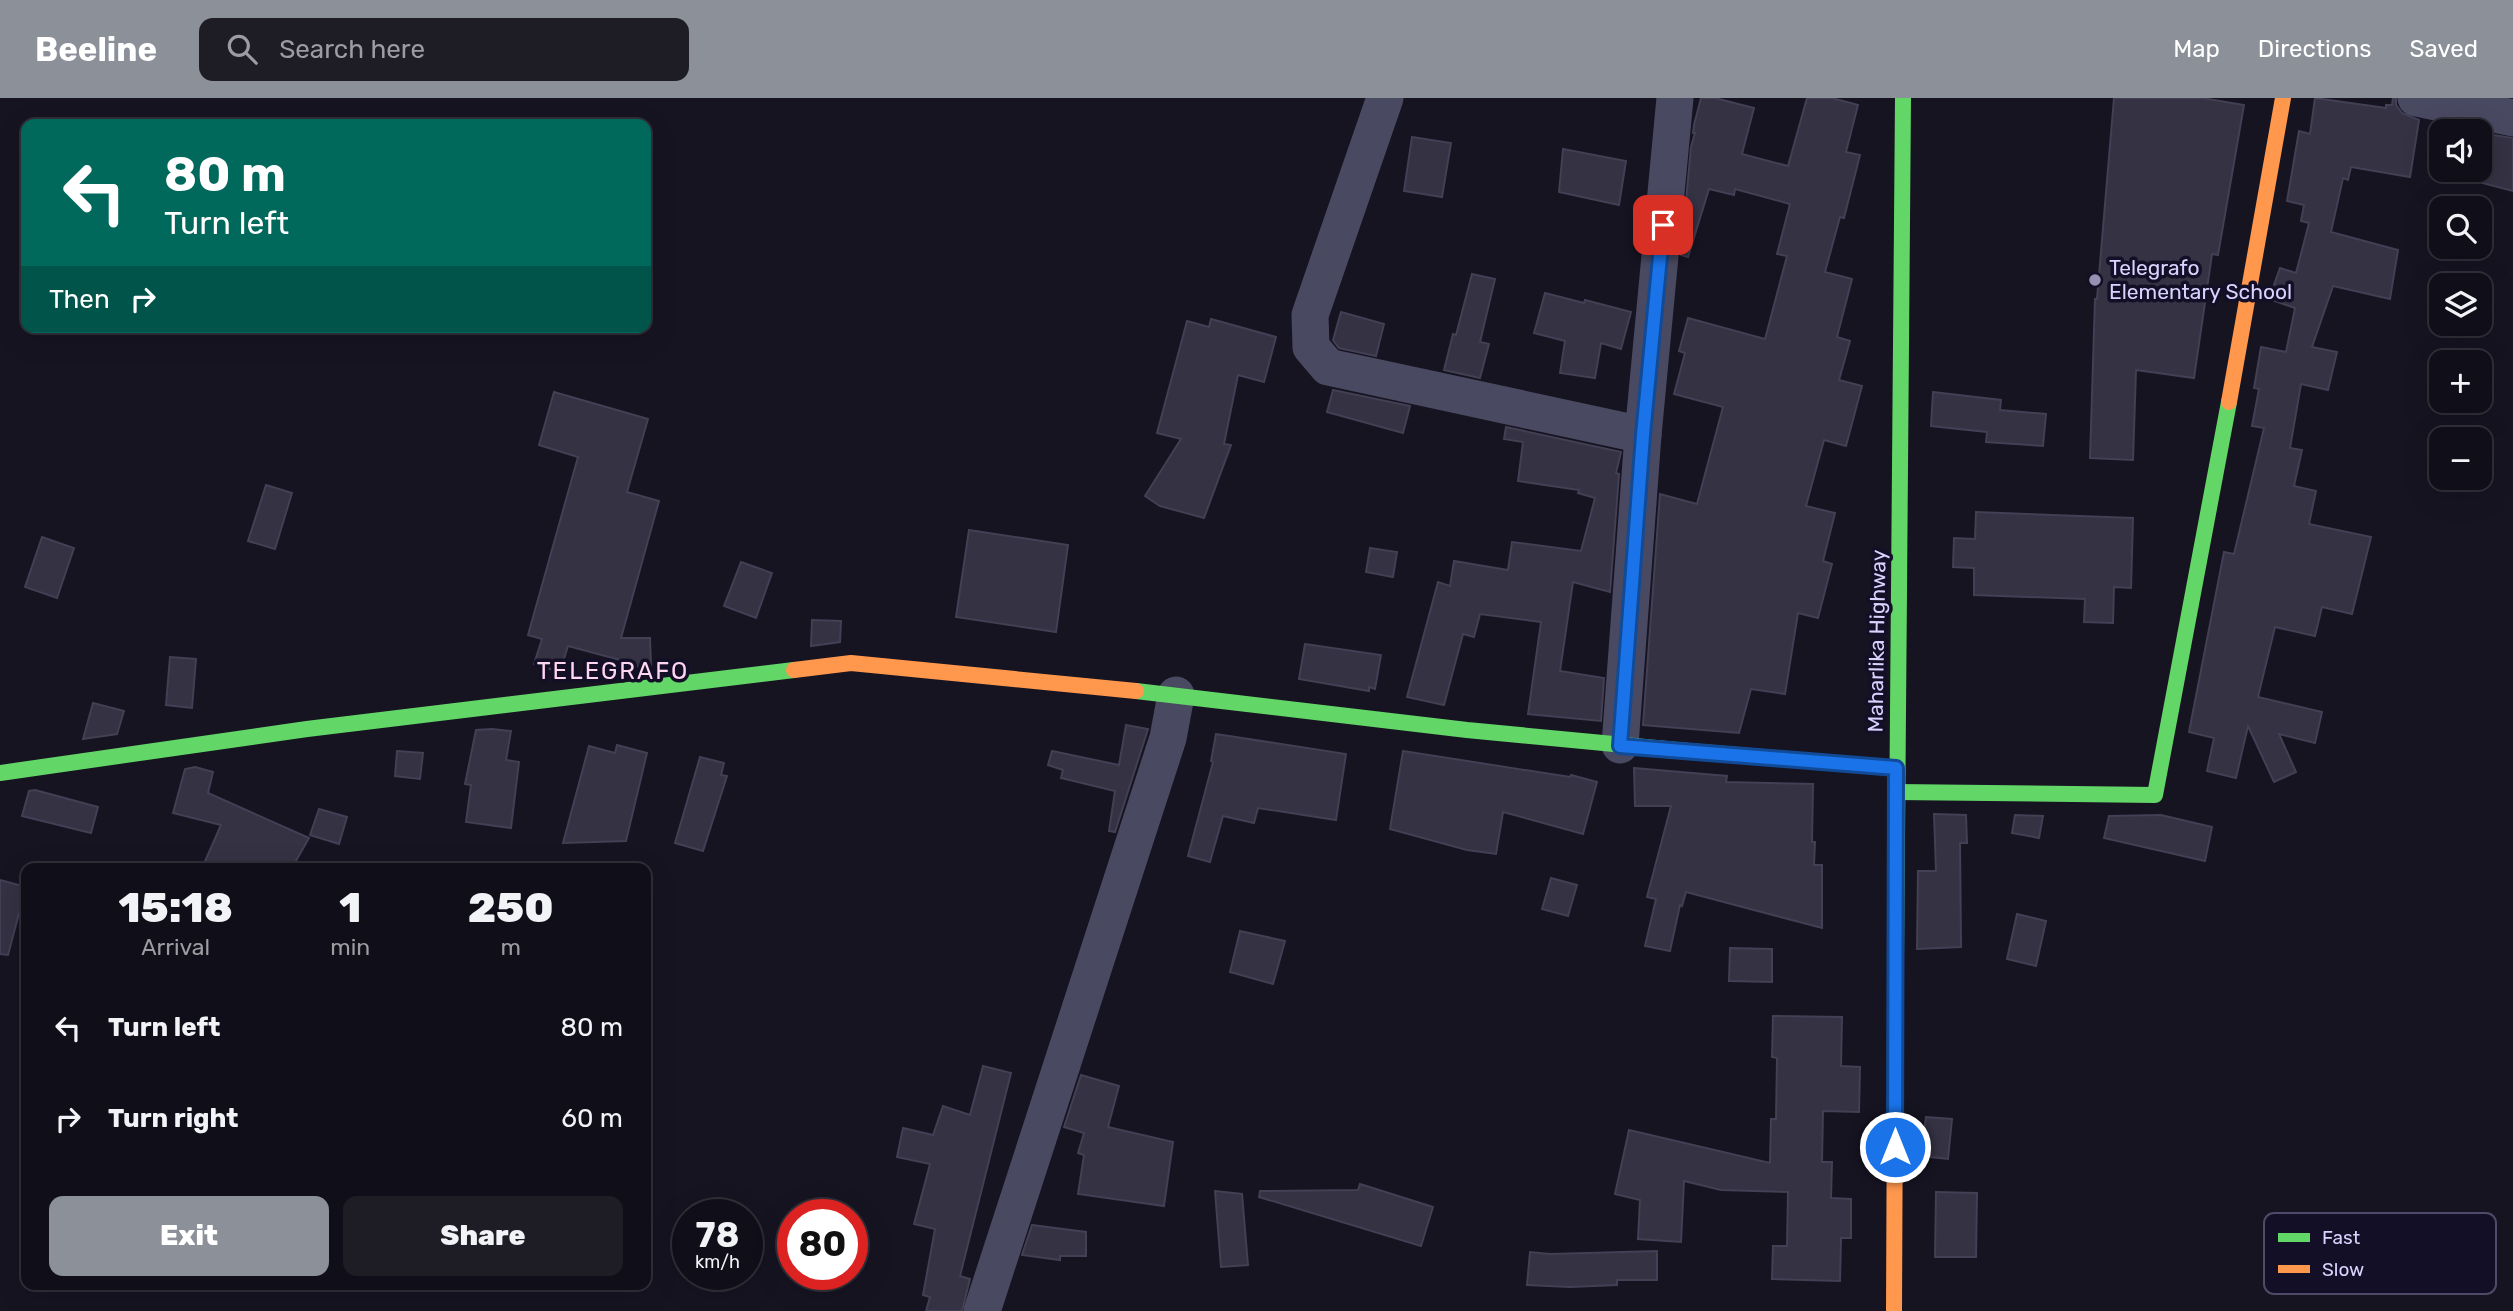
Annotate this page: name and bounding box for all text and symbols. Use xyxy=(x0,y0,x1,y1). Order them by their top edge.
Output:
search box xyxy=(199,18,689,81)
text: Beeline xyxy=(35,30,157,69)
icon: search xyxy=(223,30,261,68)
text: Search here xyxy=(279,34,425,65)
text: Map xyxy=(2173,35,2220,63)
text: Directions xyxy=(2258,35,2371,63)
text: Saved xyxy=(2409,35,2478,63)
map controls xyxy=(2429,119,2492,490)
button: sound xyxy=(2429,119,2492,182)
text: 80 m xyxy=(164,145,286,203)
icon: left xyxy=(49,147,140,238)
pin xyxy=(1633,195,1693,255)
button: search xyxy=(2429,196,2492,259)
text: Turn left xyxy=(164,204,289,242)
icon: arrive xyxy=(1644,206,1682,244)
place label: Telegrafo Elementary School xyxy=(2109,255,2292,304)
marker: Telegrafo Elementary School xyxy=(2087,272,2103,288)
button: layers xyxy=(2429,273,2492,336)
icon: right xyxy=(124,280,162,318)
text: Then xyxy=(49,284,110,315)
button: + xyxy=(2429,350,2492,413)
button: − xyxy=(2429,427,2492,490)
street label: Maharlika Highway xyxy=(1862,549,1891,733)
district label: TELEGRAFO xyxy=(537,657,689,685)
text: 15:18 xyxy=(118,883,233,933)
text: 1 xyxy=(339,883,361,933)
text: 250 xyxy=(468,883,554,933)
text: Arrival xyxy=(141,933,210,961)
text: min xyxy=(330,933,370,961)
text: m xyxy=(500,933,521,961)
icon: left xyxy=(49,1009,87,1047)
text: Turn left xyxy=(108,1012,220,1043)
text: 80 m xyxy=(560,1012,623,1043)
icon: right xyxy=(49,1100,87,1138)
text: Turn right xyxy=(108,1103,238,1134)
text: 60 m xyxy=(561,1103,623,1134)
position arrow xyxy=(1858,1110,1932,1184)
button: Exit xyxy=(49,1196,329,1276)
button: Share xyxy=(343,1196,623,1276)
speed limit sign: 80 xyxy=(777,1199,868,1290)
legend xyxy=(2264,1213,2496,1294)
text: 78 xyxy=(696,1214,739,1256)
text: Fast xyxy=(2322,1226,2361,1249)
text: km/h xyxy=(695,1251,740,1273)
text: Slow xyxy=(2322,1258,2364,1281)

